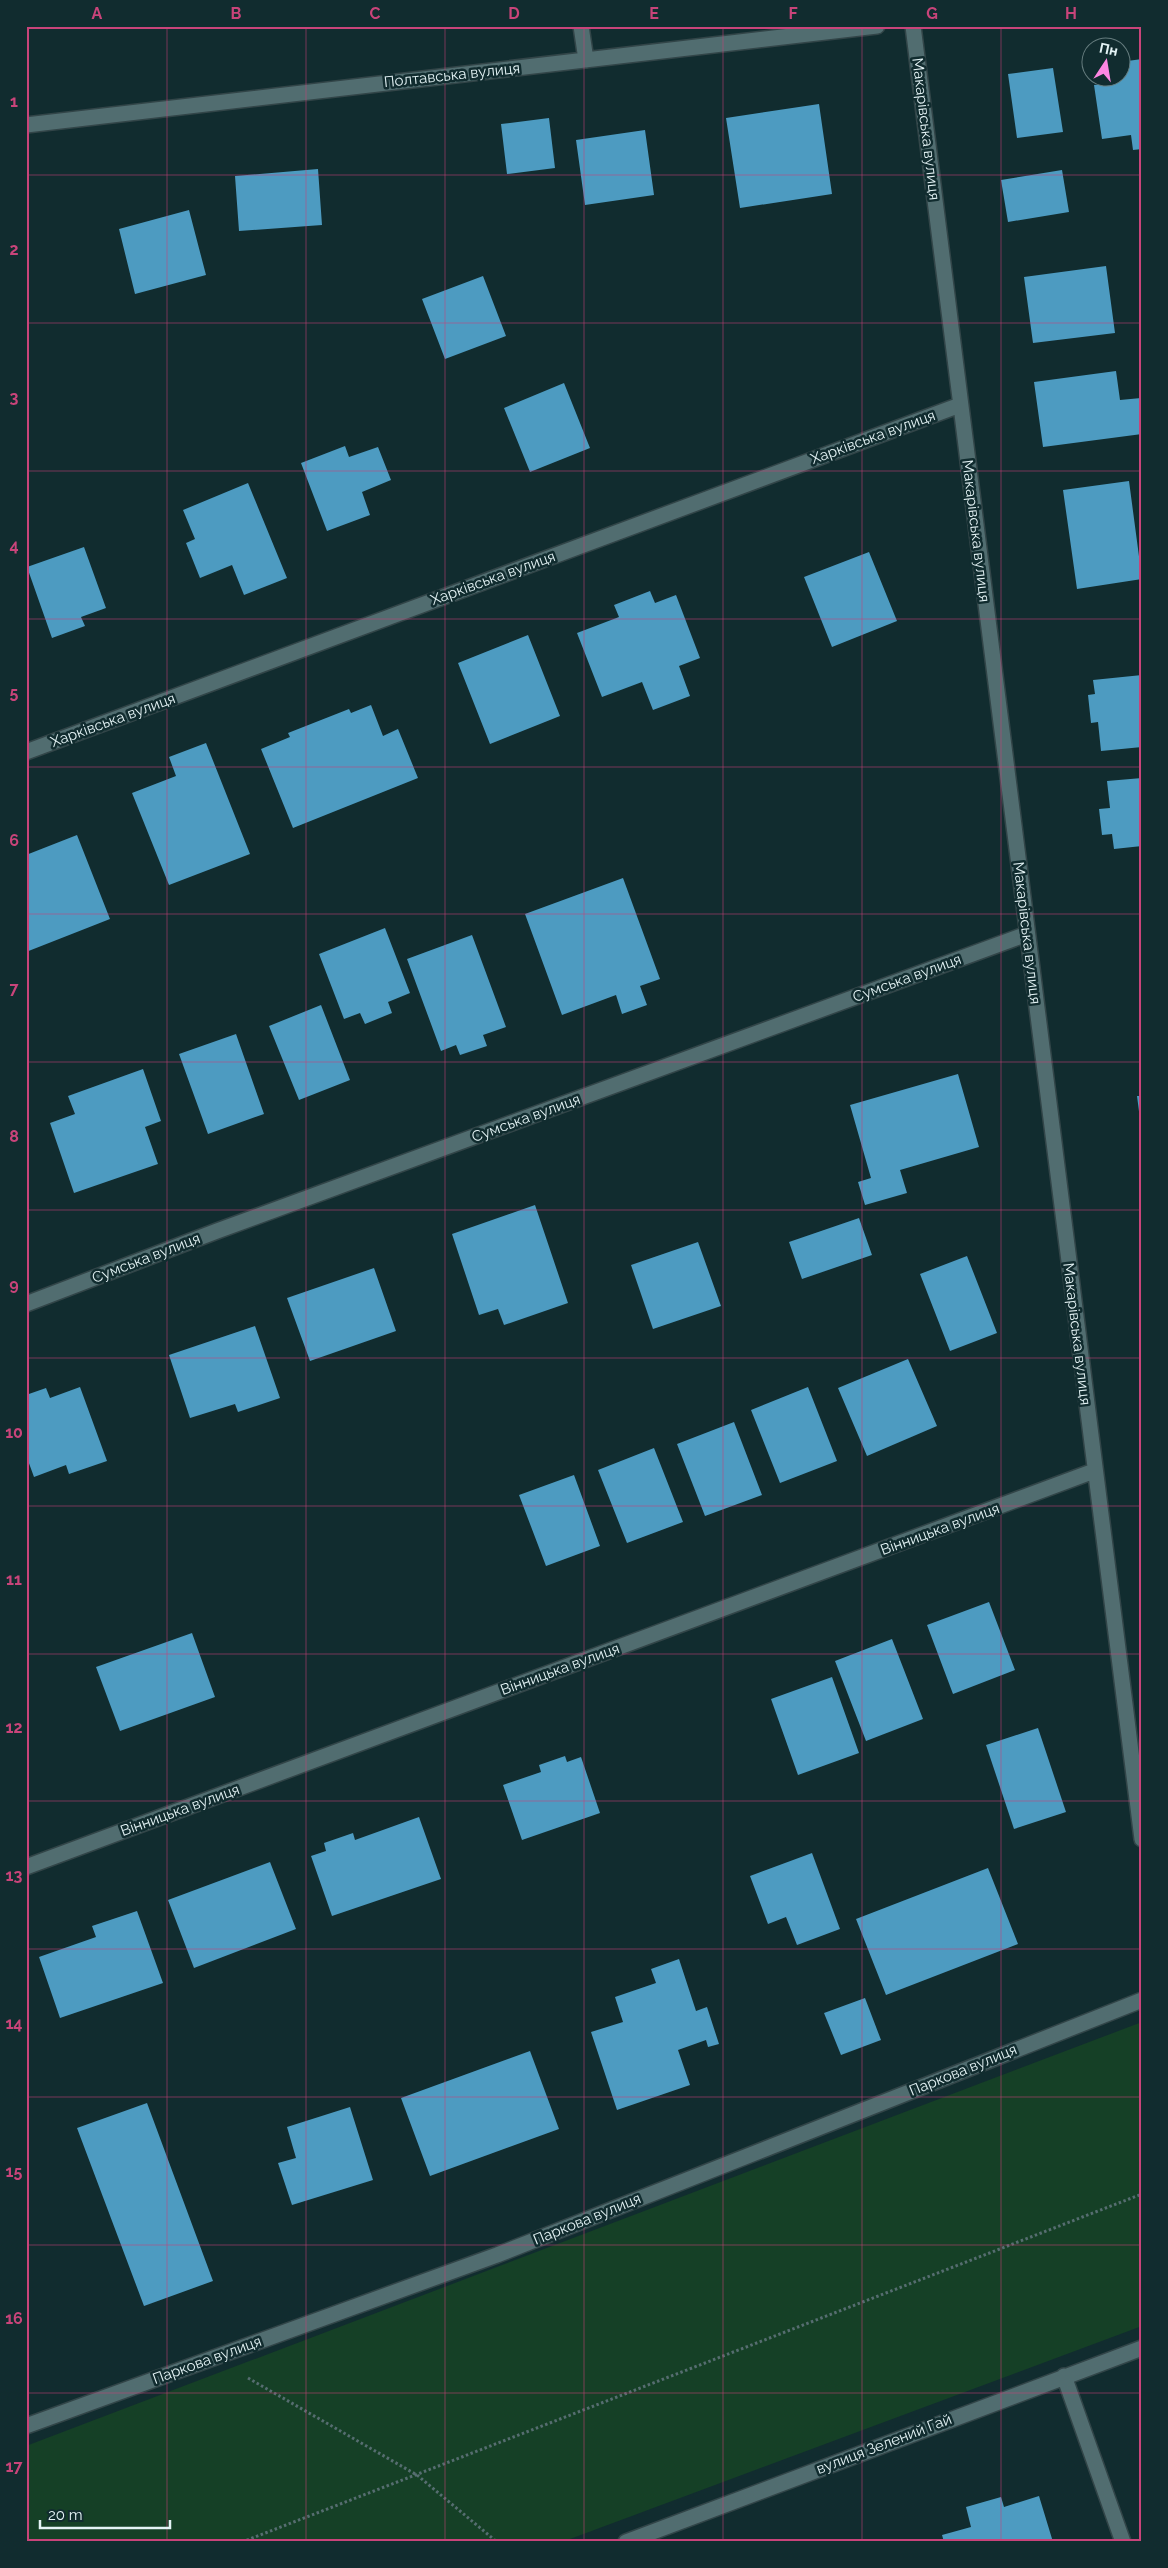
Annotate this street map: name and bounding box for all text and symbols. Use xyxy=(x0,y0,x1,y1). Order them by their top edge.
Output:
text: A xyxy=(92,4,103,23)
text: B xyxy=(231,4,242,23)
text: C xyxy=(370,4,381,23)
text: D xyxy=(508,4,520,23)
text: E xyxy=(649,4,659,23)
text: F xyxy=(788,4,798,23)
text: G xyxy=(926,4,938,23)
text: H xyxy=(1065,4,1077,23)
north arrow xyxy=(1080,38,1130,88)
text: Пн xyxy=(1098,40,1119,59)
street label: Макарівська вулиця xyxy=(908,57,944,201)
street label: Полтавська вулиця xyxy=(383,59,521,91)
text: 1 xyxy=(10,92,18,111)
text: 2 xyxy=(9,240,19,259)
text: 3 xyxy=(10,388,19,407)
street label: Харківська вулиця xyxy=(808,406,938,468)
street label: Макарівська вулиця xyxy=(958,459,994,603)
text: 4 xyxy=(9,536,19,555)
street label: Харківська вулиця xyxy=(428,547,558,609)
text: 5 xyxy=(10,683,19,702)
street label: Харківська вулиця xyxy=(48,689,178,751)
text: 6 xyxy=(9,831,19,850)
street label: Макарівська вулиця xyxy=(1009,861,1045,1005)
street label: Сумська вулиця xyxy=(850,950,964,1006)
text: 7 xyxy=(10,979,19,998)
street label: Сумська вулиця xyxy=(469,1090,583,1146)
text: 8 xyxy=(9,1127,19,1146)
street label: Сумська вулиця xyxy=(89,1229,203,1287)
street label: Макарівська вулиця xyxy=(1059,1262,1095,1406)
text: 9 xyxy=(9,1275,19,1294)
text: 10 xyxy=(5,1423,23,1442)
street label: Вінницька вулиця xyxy=(878,1499,1002,1559)
text: 11 xyxy=(6,1570,22,1589)
street label: Вінницька вулиця xyxy=(498,1639,622,1699)
text: 12 xyxy=(6,1718,22,1737)
street label: Вінницька вулиця xyxy=(118,1780,242,1840)
text: 13 xyxy=(6,1866,22,1885)
text: 14 xyxy=(5,2014,23,2033)
street label: Паркова вулиця xyxy=(907,2040,1019,2100)
text: 15 xyxy=(6,2162,23,2181)
street label: Паркова вулиця xyxy=(531,2189,643,2249)
text: 16 xyxy=(5,2309,23,2328)
street label: Паркова вулиця xyxy=(150,2332,264,2388)
street label: вулиця Зелений Гай xyxy=(814,2410,954,2478)
text: 17 xyxy=(6,2457,22,2476)
scale bar xyxy=(40,2498,170,2530)
text: 20 m xyxy=(48,2506,83,2524)

